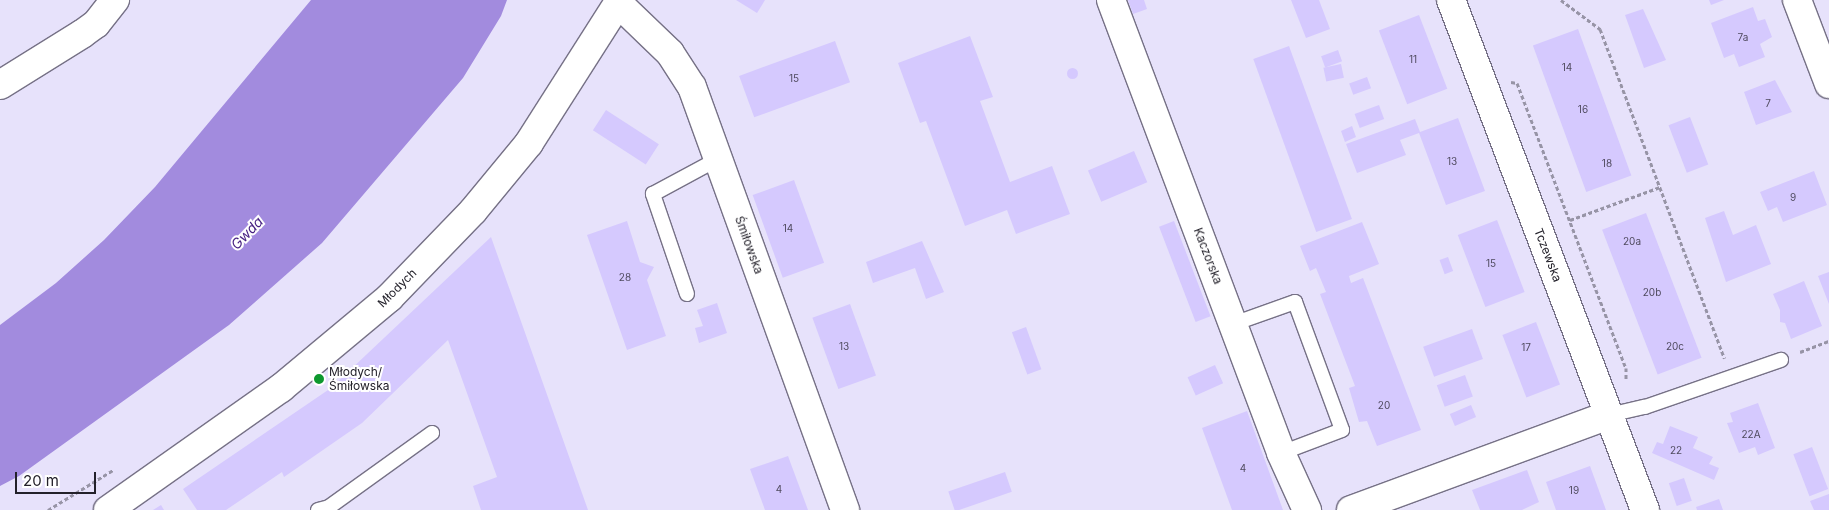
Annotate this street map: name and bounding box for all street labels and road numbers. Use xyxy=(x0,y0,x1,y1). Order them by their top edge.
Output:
street label: Śmiłowska xyxy=(732,214,766,276)
street label: Kaczorska xyxy=(1191,226,1225,286)
street label: Tczewska xyxy=(1531,226,1565,284)
street label: Młodych xyxy=(375,266,419,310)

